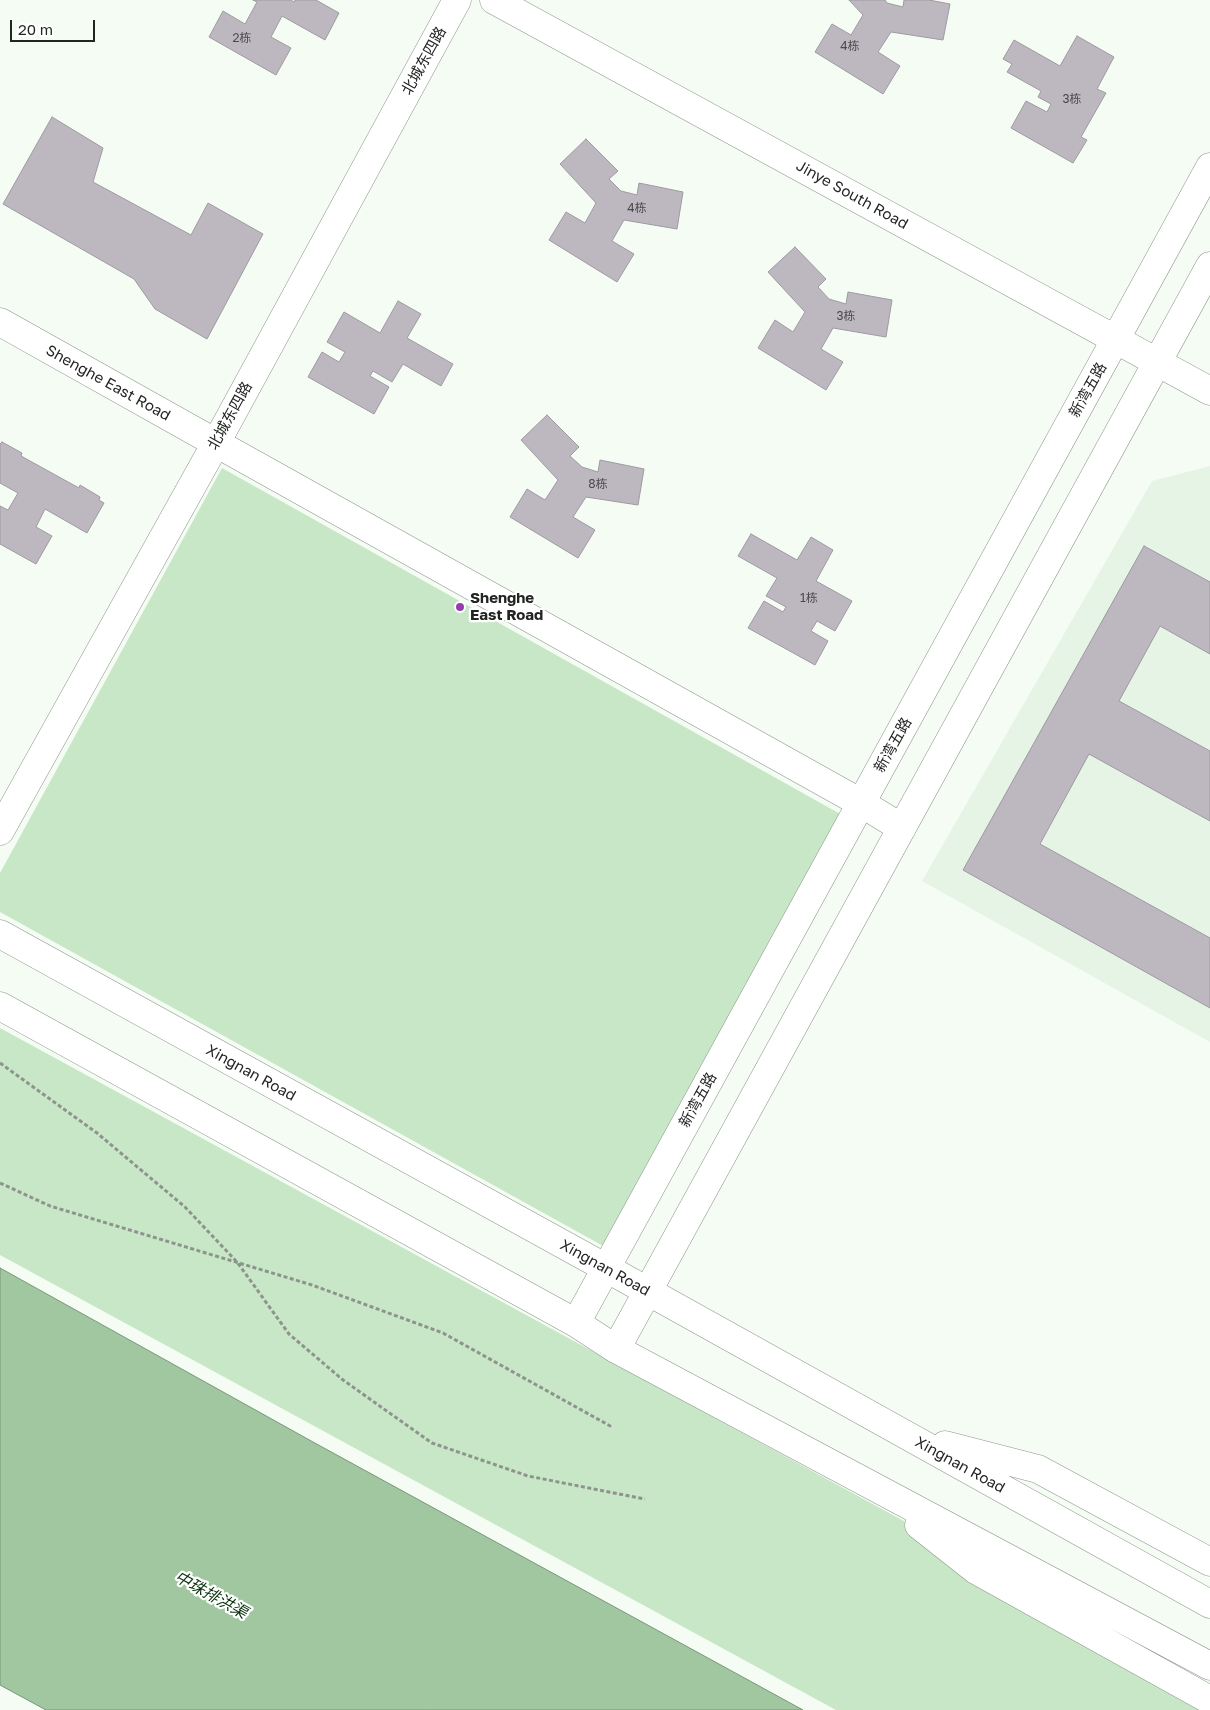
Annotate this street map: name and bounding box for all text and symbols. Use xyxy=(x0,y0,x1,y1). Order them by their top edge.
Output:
scale bar xyxy=(12,10,98,42)
text: 20 m xyxy=(18,20,53,38)
street label: 北城东四路 xyxy=(398,24,450,98)
house number: 2栋 xyxy=(233,31,251,45)
house number: 4栋 xyxy=(840,39,860,53)
house number: 3栋 xyxy=(1062,92,1082,106)
street label: Jinye South Road xyxy=(793,157,911,233)
house number: 4栋 xyxy=(627,201,647,215)
house number: 3栋 xyxy=(836,309,856,323)
street label: Shenghe East Road xyxy=(43,341,173,425)
street label: 新湾五路 xyxy=(1066,359,1110,421)
street label: 北城东四路 xyxy=(204,379,256,453)
house number: 8栋 xyxy=(588,477,608,491)
place label: Shenghe East Road xyxy=(470,589,543,624)
house number: 1栋 xyxy=(800,591,818,605)
marker: Shenghe East Road xyxy=(454,601,466,613)
street label: 新湾五路 xyxy=(871,714,915,776)
street label: Xingnan Road xyxy=(203,1041,299,1105)
street label: 新湾五路 xyxy=(676,1069,720,1131)
street label: Xingnan Road xyxy=(557,1236,653,1300)
street label: Xingnan Road xyxy=(912,1433,1008,1497)
water label: 中珠排洪渠 xyxy=(171,1567,251,1623)

